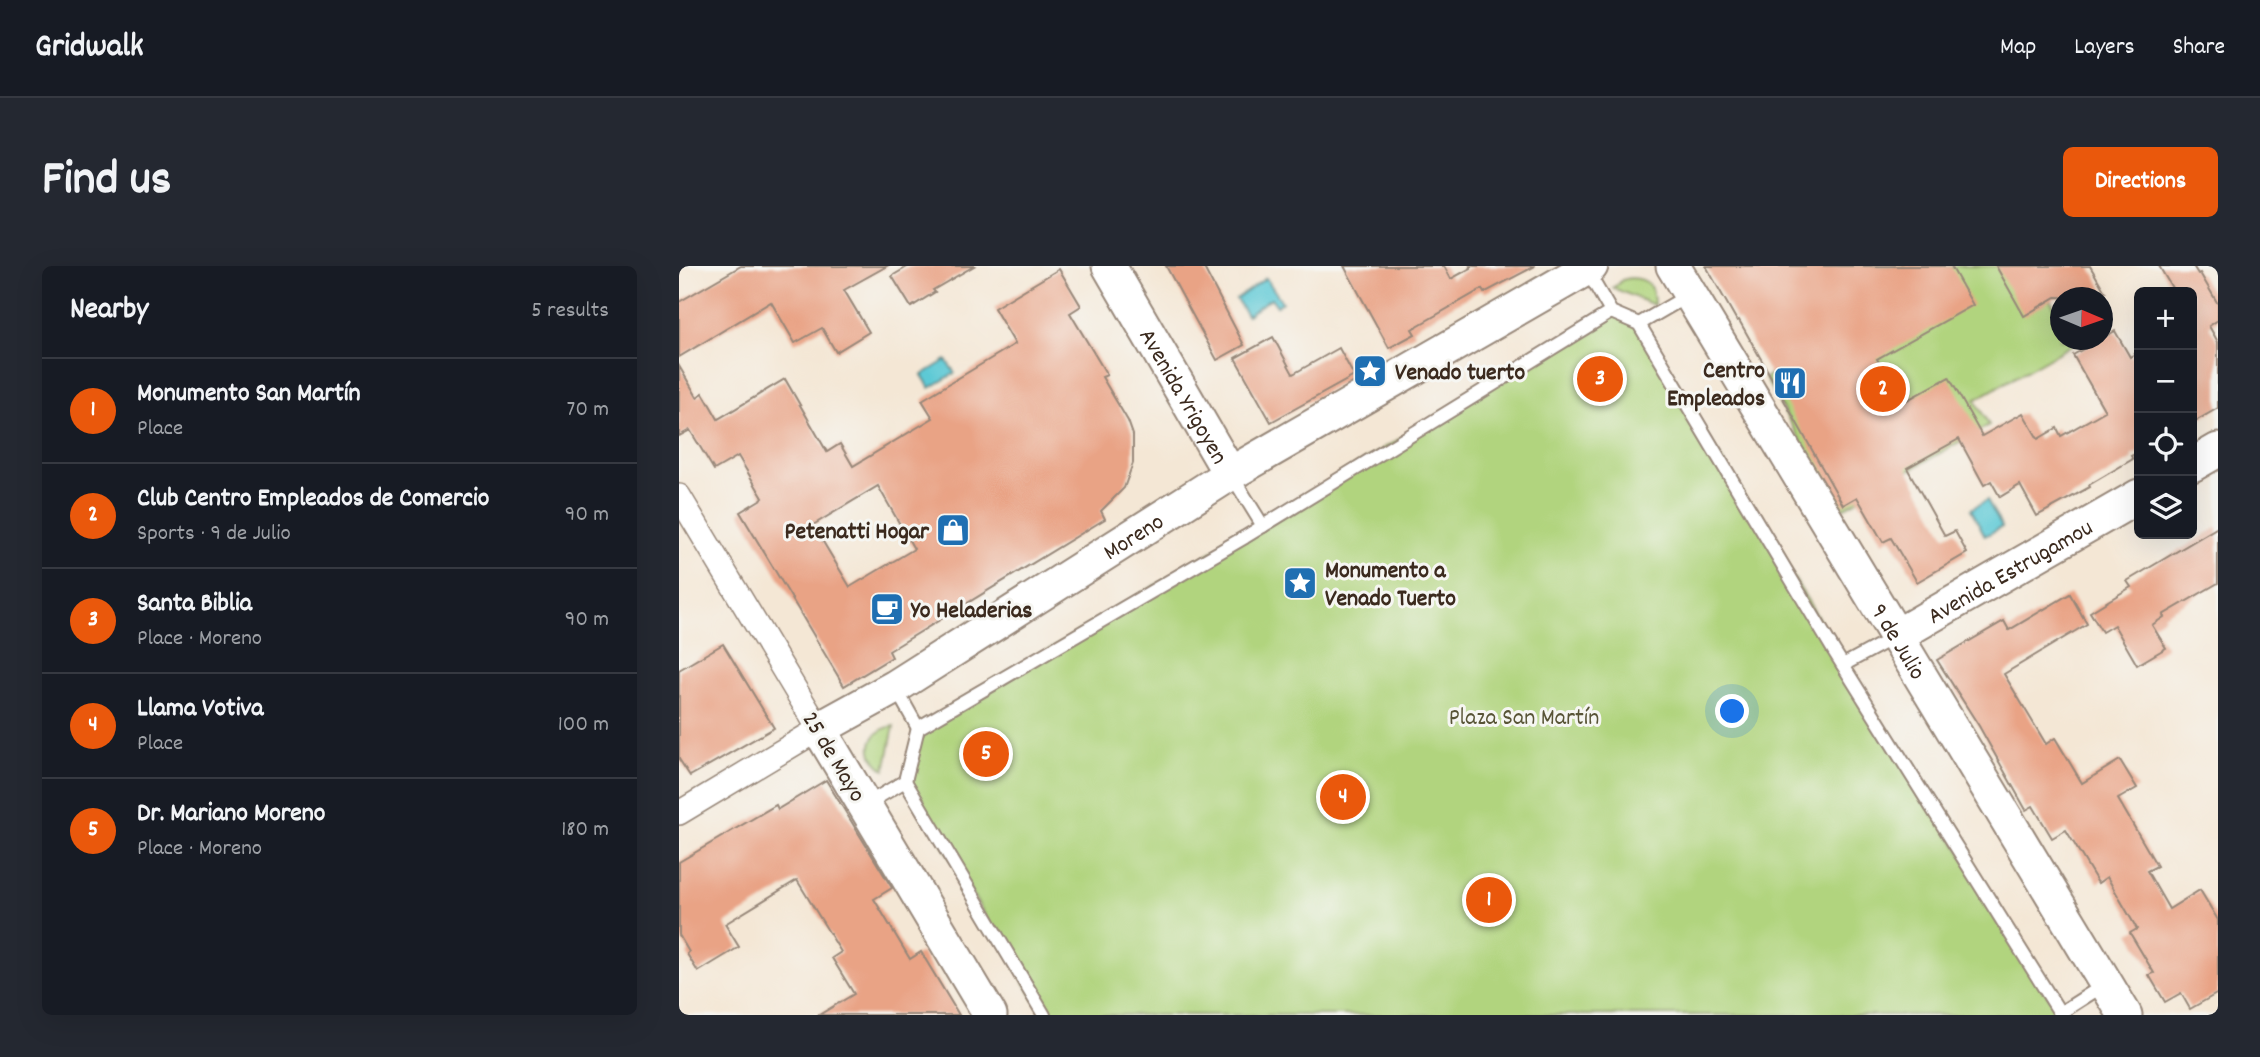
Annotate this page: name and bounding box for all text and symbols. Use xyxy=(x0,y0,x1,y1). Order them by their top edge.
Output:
text: Gridwalk xyxy=(35,25,144,72)
text: Map xyxy=(2000,31,2036,65)
text: Layers xyxy=(2074,31,2135,65)
text: Share xyxy=(2173,31,2225,65)
text: Find us xyxy=(42,147,171,217)
button: Directions xyxy=(2063,147,2218,217)
north arrow xyxy=(2050,287,2113,350)
map controls xyxy=(2134,287,2197,539)
button: + xyxy=(2134,287,2197,350)
text: Nearby xyxy=(70,290,148,333)
text: 5 results xyxy=(531,295,609,328)
street label: Avenida Yrigoyen xyxy=(1129,323,1235,471)
button: − xyxy=(2134,350,2197,413)
place icon: Venado tuerto xyxy=(1351,352,1389,390)
pin: 3 xyxy=(1577,353,1623,405)
place label: Centro Empleados xyxy=(1667,355,1765,417)
place label: Venado tuerto xyxy=(1395,357,1525,391)
pin: 2 xyxy=(1860,363,1906,415)
restaurant icon: Centro Empleados xyxy=(1771,364,1809,402)
text: Monumento San Martín xyxy=(137,376,361,413)
text: 1 xyxy=(90,394,96,427)
text: 70 m xyxy=(567,394,609,427)
text: Place xyxy=(137,413,183,446)
button: locate xyxy=(2134,413,2197,476)
button: layers xyxy=(2134,476,2197,539)
text: Club Centro Empleados de Comercio xyxy=(137,481,489,518)
text: 2 xyxy=(88,499,98,532)
text: 90 m xyxy=(565,499,609,532)
street label: Moreno xyxy=(1098,506,1172,570)
shop icon: Petenatti Hogar xyxy=(934,511,972,549)
street label: Avenida Estrugamou xyxy=(1922,512,2100,634)
place label: Petenatti Hogar xyxy=(785,516,930,550)
text: Sports · 9 de Julio xyxy=(137,518,291,551)
place label: Monumento a Venado Tuerto xyxy=(1325,555,1456,617)
place icon: Monumento a Venado Tuerto xyxy=(1281,564,1319,602)
text: Santa Biblia xyxy=(137,586,252,623)
cafe icon: Yo Heladerias xyxy=(868,590,906,628)
place label: Yo Heladerias xyxy=(910,595,1032,629)
street label: 9 de Julio xyxy=(1861,598,1933,687)
text: 3 xyxy=(88,604,98,637)
text: 90 m xyxy=(565,604,609,637)
text: Place · Moreno xyxy=(137,623,262,656)
text: Llama Votiva xyxy=(137,691,264,728)
your location xyxy=(1715,694,1749,728)
park label: Plaza San Martín xyxy=(1449,702,1599,736)
street label: 25 de Mayo xyxy=(792,706,873,809)
text: 4 xyxy=(88,709,98,742)
text: 100 m xyxy=(558,709,609,742)
text: Place xyxy=(137,728,183,761)
pin: 5 xyxy=(963,728,1009,780)
pin: 4 xyxy=(1320,771,1366,823)
text: Dr. Mariano Moreno xyxy=(137,796,325,833)
text: 5 xyxy=(88,814,98,847)
text: 180 m xyxy=(561,814,609,847)
text: Place · Moreno xyxy=(137,833,262,866)
pin: 1 xyxy=(1466,874,1512,926)

